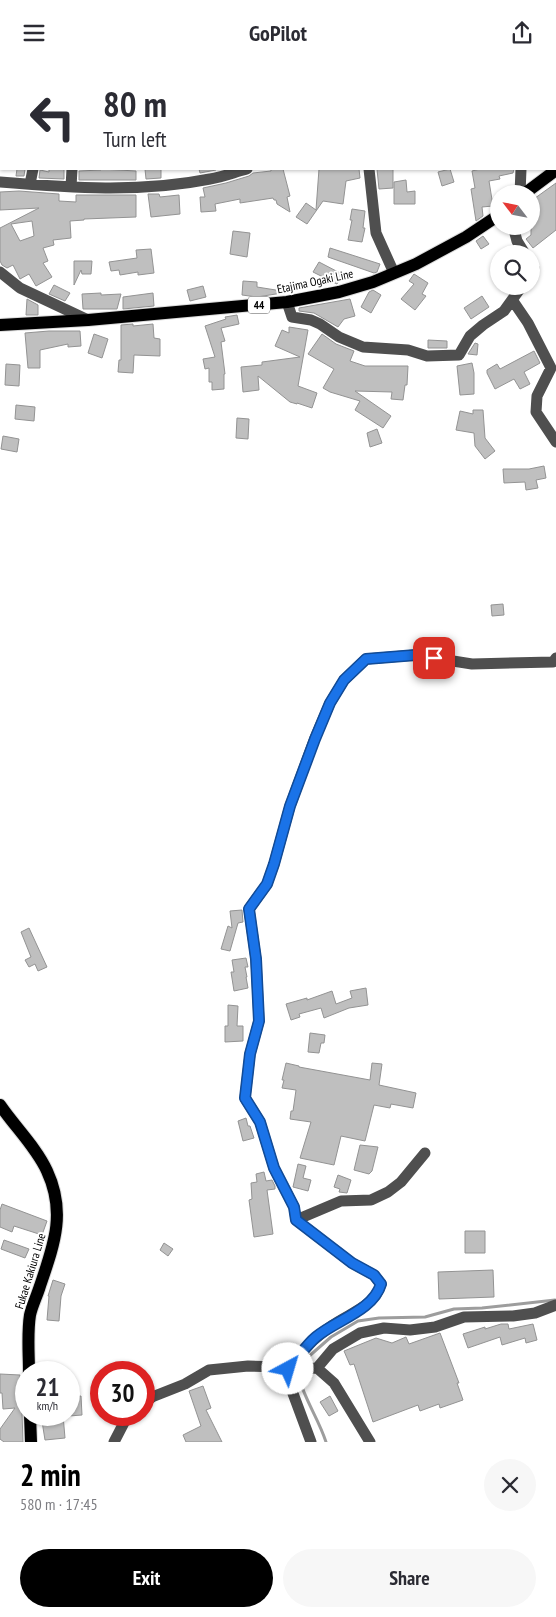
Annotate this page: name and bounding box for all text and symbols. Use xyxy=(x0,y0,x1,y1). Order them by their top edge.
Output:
icon: menu xyxy=(20,19,48,47)
text: GoPilot xyxy=(249,19,307,47)
icon: share xyxy=(508,19,536,47)
text: 80 m xyxy=(103,81,167,127)
icon: left xyxy=(20,85,85,150)
text: Turn left xyxy=(103,125,167,153)
north arrow xyxy=(490,185,540,235)
map controls xyxy=(490,185,540,295)
button: search xyxy=(490,245,540,295)
street label: Etajima Ogaki Line xyxy=(275,266,355,296)
road number: 44 xyxy=(248,297,270,313)
pin xyxy=(413,637,455,679)
icon: arrive xyxy=(420,644,448,672)
street label: Fukae Kakiura Line xyxy=(11,1231,49,1311)
position arrow xyxy=(261,1342,313,1394)
speed limit sign: 30 xyxy=(90,1361,155,1426)
text: 21 xyxy=(36,1371,59,1403)
text: km/h xyxy=(37,1398,58,1413)
text: 2 min xyxy=(20,1455,81,1494)
button: close xyxy=(484,1459,536,1511)
text: 580 m · 17:45 xyxy=(20,1494,98,1514)
button: Exit xyxy=(20,1549,273,1607)
button: Share xyxy=(283,1549,536,1607)

